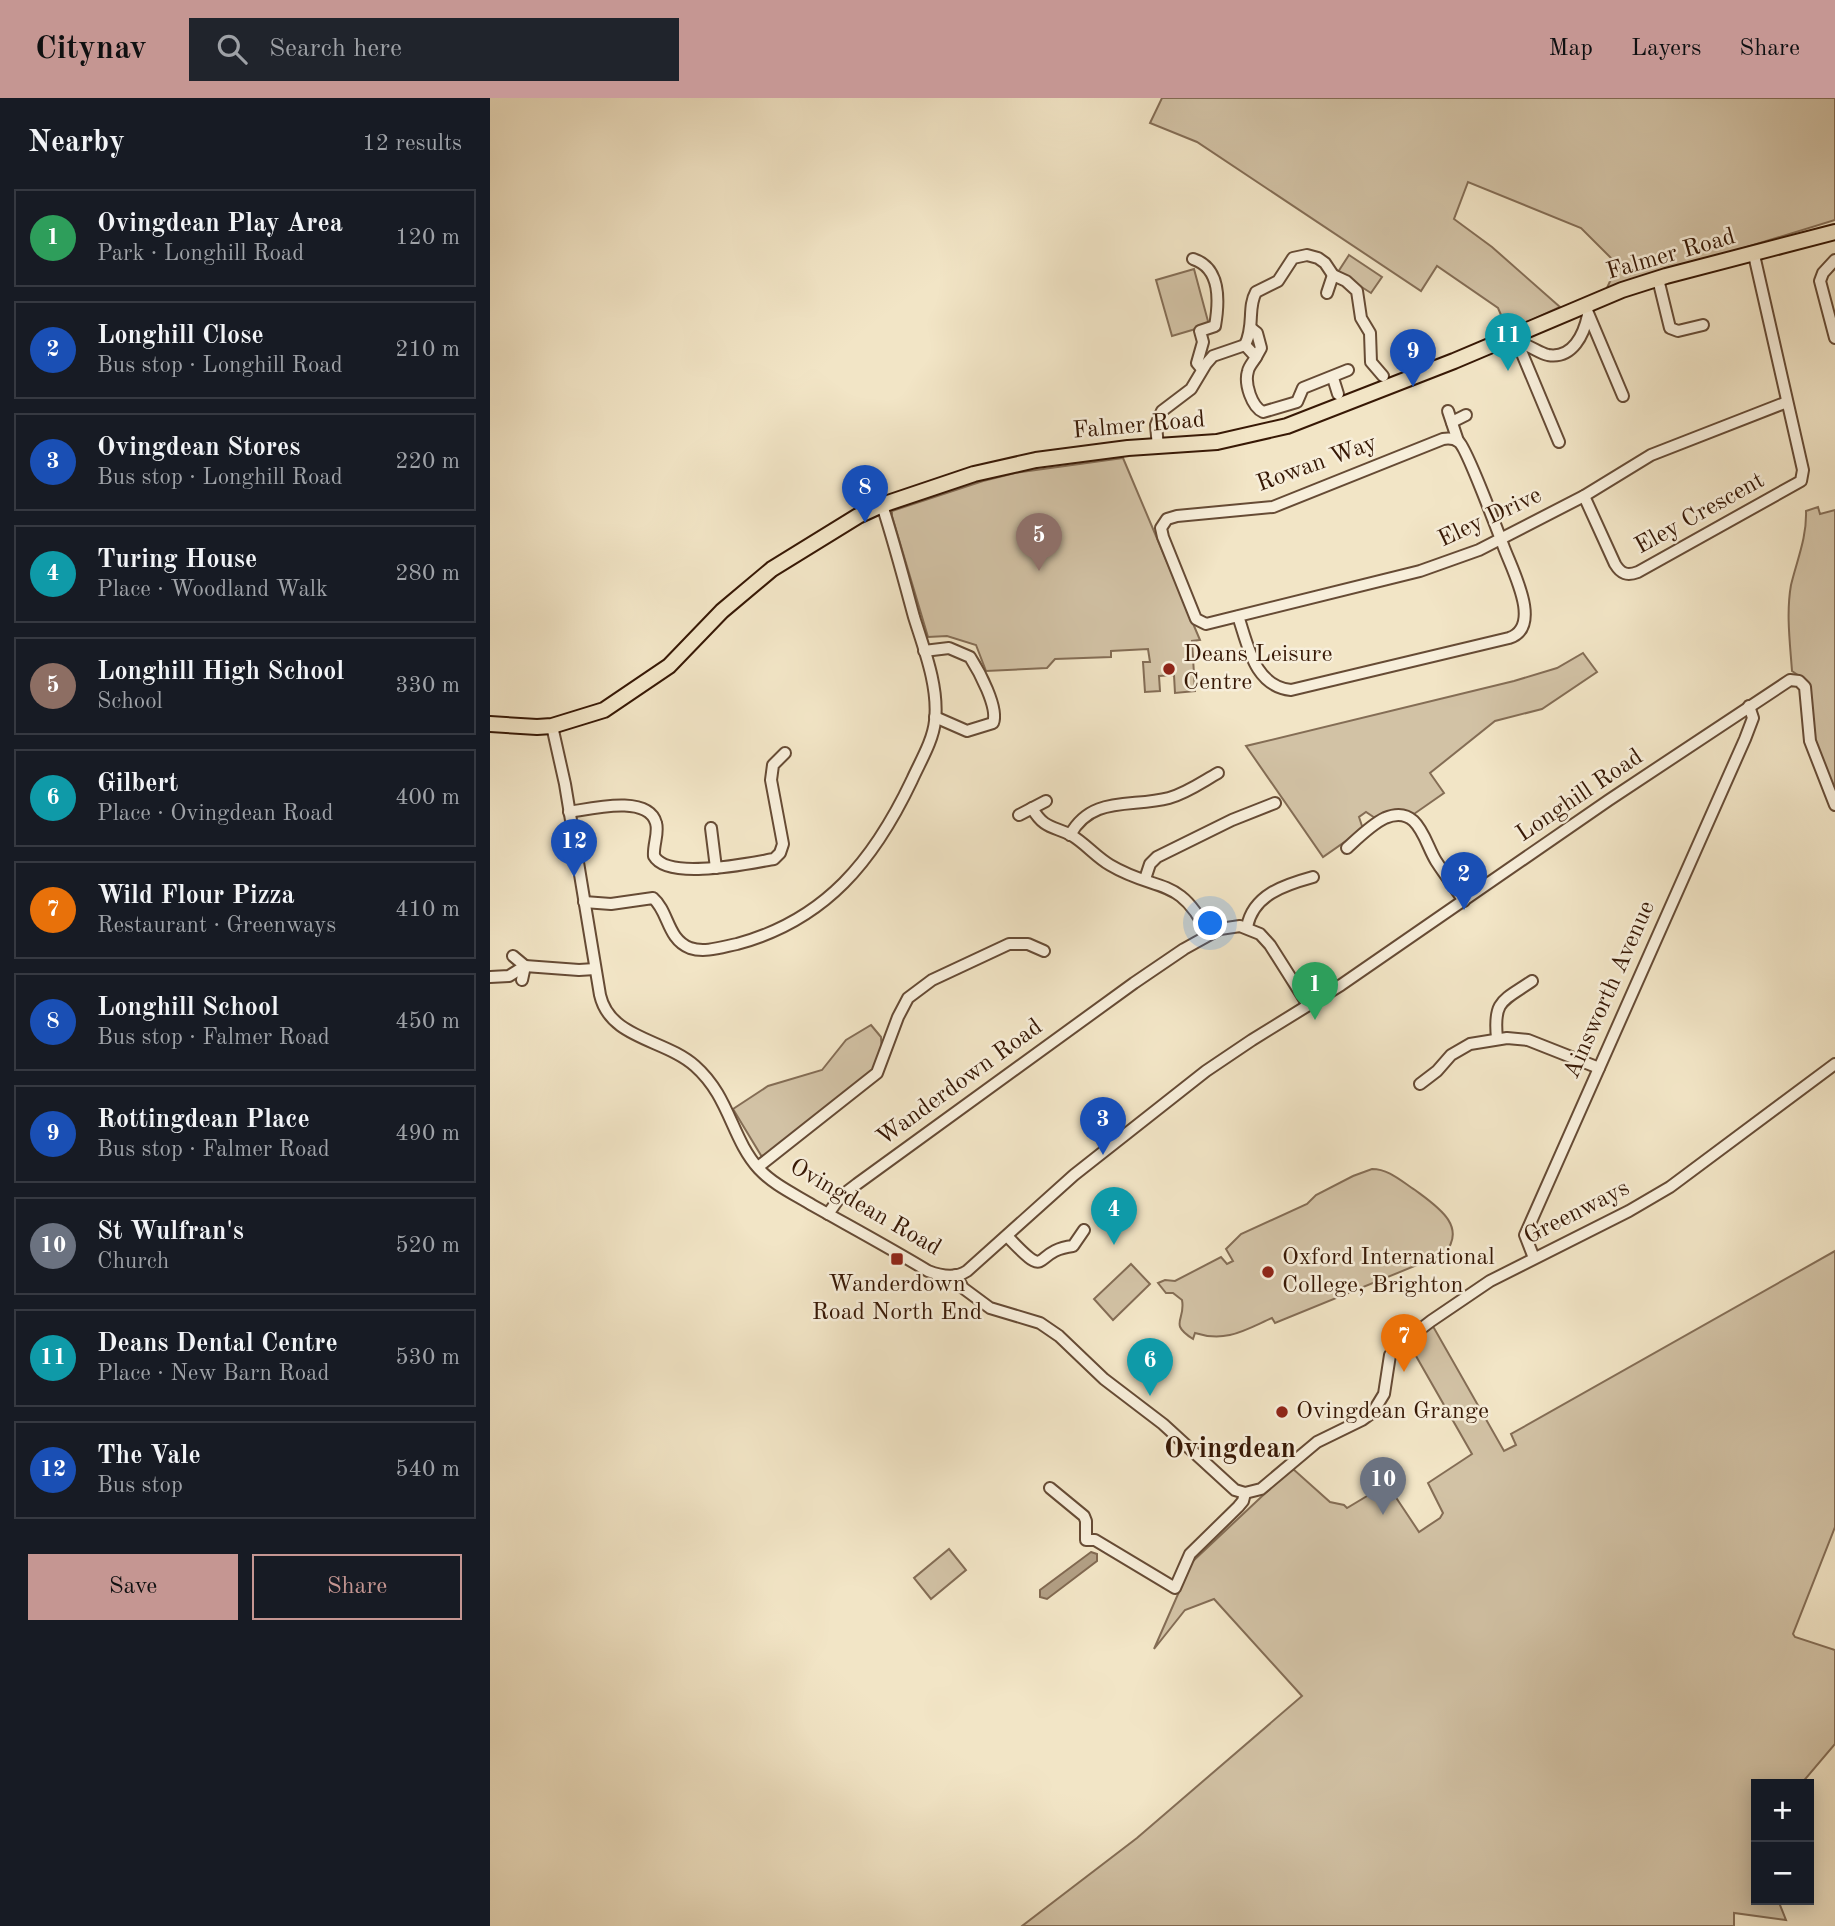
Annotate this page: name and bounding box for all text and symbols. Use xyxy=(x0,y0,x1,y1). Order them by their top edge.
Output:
search box xyxy=(189,18,679,81)
icon: search xyxy=(213,30,251,68)
text: Citynav xyxy=(35,33,147,66)
text: Search here xyxy=(269,36,402,62)
text: Map xyxy=(1549,37,1593,61)
text: Layers xyxy=(1631,37,1701,61)
text: Share xyxy=(1739,37,1800,61)
text: Nearby xyxy=(28,128,125,158)
text: 12 results xyxy=(362,132,462,155)
text: Ovingdean Play Area xyxy=(97,211,343,237)
street label: Falmer Road xyxy=(1604,225,1738,285)
text: 1 xyxy=(46,226,60,249)
text: 120 m xyxy=(395,226,460,249)
text: Park · Longhill Road xyxy=(97,242,304,265)
pin: 11 xyxy=(1485,313,1531,371)
text: Longhill Close xyxy=(97,323,264,349)
pin: 9 xyxy=(1390,329,1436,387)
text: 2 xyxy=(46,338,60,361)
text: 210 m xyxy=(395,338,460,361)
text: Bus stop · Longhill Road xyxy=(97,354,343,377)
street label: Falmer Road xyxy=(1072,408,1206,444)
street label: Rowan Way xyxy=(1254,431,1381,497)
text: Ovingdean Stores xyxy=(97,435,300,461)
text: 3 xyxy=(46,450,60,473)
text: 220 m xyxy=(395,450,460,473)
pin: 8 xyxy=(842,465,888,523)
text: Bus stop · Longhill Road xyxy=(97,466,343,489)
street label: Eley Crescent xyxy=(1631,469,1769,559)
street label: Eley Drive xyxy=(1435,484,1545,552)
pin: 5 xyxy=(1016,513,1062,571)
text: Turing House xyxy=(97,547,257,573)
text: 4 xyxy=(46,562,60,585)
text: 280 m xyxy=(395,562,460,585)
text: Place · Woodland Walk xyxy=(97,578,328,601)
place label: Deans Leisure Centre xyxy=(1183,643,1332,695)
text: Longhill High School xyxy=(97,659,344,685)
marker: Deans Leisure Centre xyxy=(1161,661,1177,677)
text: 5 xyxy=(46,674,60,697)
text: 330 m xyxy=(395,674,460,697)
text: School xyxy=(97,690,163,713)
street label: Longhill Road xyxy=(1513,745,1647,847)
text: Gilbert xyxy=(97,771,178,797)
text: 6 xyxy=(46,786,60,809)
text: 400 m xyxy=(395,786,460,809)
text: Place · Ovingdean Road xyxy=(97,802,334,825)
pin: 12 xyxy=(551,819,597,877)
pin: 2 xyxy=(1441,852,1487,910)
text: Wild Flour Pizza xyxy=(97,883,295,909)
text: 7 xyxy=(46,898,60,921)
text: 410 m xyxy=(395,898,460,921)
street label: Ainsworth Avenue xyxy=(1560,898,1660,1082)
your location xyxy=(1193,906,1227,940)
text: Restaurant · Greenways xyxy=(97,914,336,937)
pin: 1 xyxy=(1292,962,1338,1020)
text: Longhill School xyxy=(97,995,279,1021)
text: 8 xyxy=(46,1010,60,1033)
text: 450 m xyxy=(395,1010,460,1033)
street label: Wanderdown Road xyxy=(873,1015,1047,1151)
text: Bus stop · Falmer Road xyxy=(97,1026,330,1049)
pin: 3 xyxy=(1080,1097,1126,1155)
text: Rottingdean Place xyxy=(97,1107,310,1133)
text: 9 xyxy=(46,1122,60,1145)
text: 490 m xyxy=(395,1122,460,1145)
text: Bus stop · Falmer Road xyxy=(97,1138,330,1161)
street label: Ovingdean Road xyxy=(785,1155,945,1261)
street label: Greenways xyxy=(1520,1176,1634,1250)
pin: 4 xyxy=(1091,1187,1137,1245)
text: St Wulfran's xyxy=(97,1219,244,1245)
text: 10 xyxy=(40,1234,66,1257)
text: 520 m xyxy=(395,1234,460,1257)
place label: Oxford International College, Brighton xyxy=(1282,1246,1495,1298)
text: Church xyxy=(97,1250,169,1273)
marker: Wanderdown Road North End xyxy=(889,1251,905,1267)
marker: Oxford International College, Brighton xyxy=(1260,1264,1276,1280)
place label: Wanderdown Road North End xyxy=(812,1273,982,1325)
pin: 7 xyxy=(1381,1314,1427,1372)
text: Deans Dental Centre xyxy=(97,1331,338,1357)
pin: 6 xyxy=(1127,1338,1173,1396)
text: 11 xyxy=(40,1346,66,1369)
text: 530 m xyxy=(395,1346,460,1369)
text: Place · New Barn Road xyxy=(97,1362,329,1385)
place label: Ovingdean Grange xyxy=(1296,1400,1489,1424)
marker: Ovingdean Grange xyxy=(1274,1404,1290,1420)
district label: Ovingdean xyxy=(1164,1436,1296,1464)
text: The Vale xyxy=(97,1443,201,1469)
pin: 10 xyxy=(1360,1457,1406,1515)
text: 12 xyxy=(40,1458,66,1481)
text: 540 m xyxy=(395,1458,460,1481)
text: Bus stop xyxy=(97,1474,183,1497)
button: Save xyxy=(28,1554,238,1620)
button: Share xyxy=(252,1554,462,1620)
map controls xyxy=(1751,1779,1814,1905)
button: + xyxy=(1751,1779,1814,1842)
button: − xyxy=(1751,1842,1814,1905)

